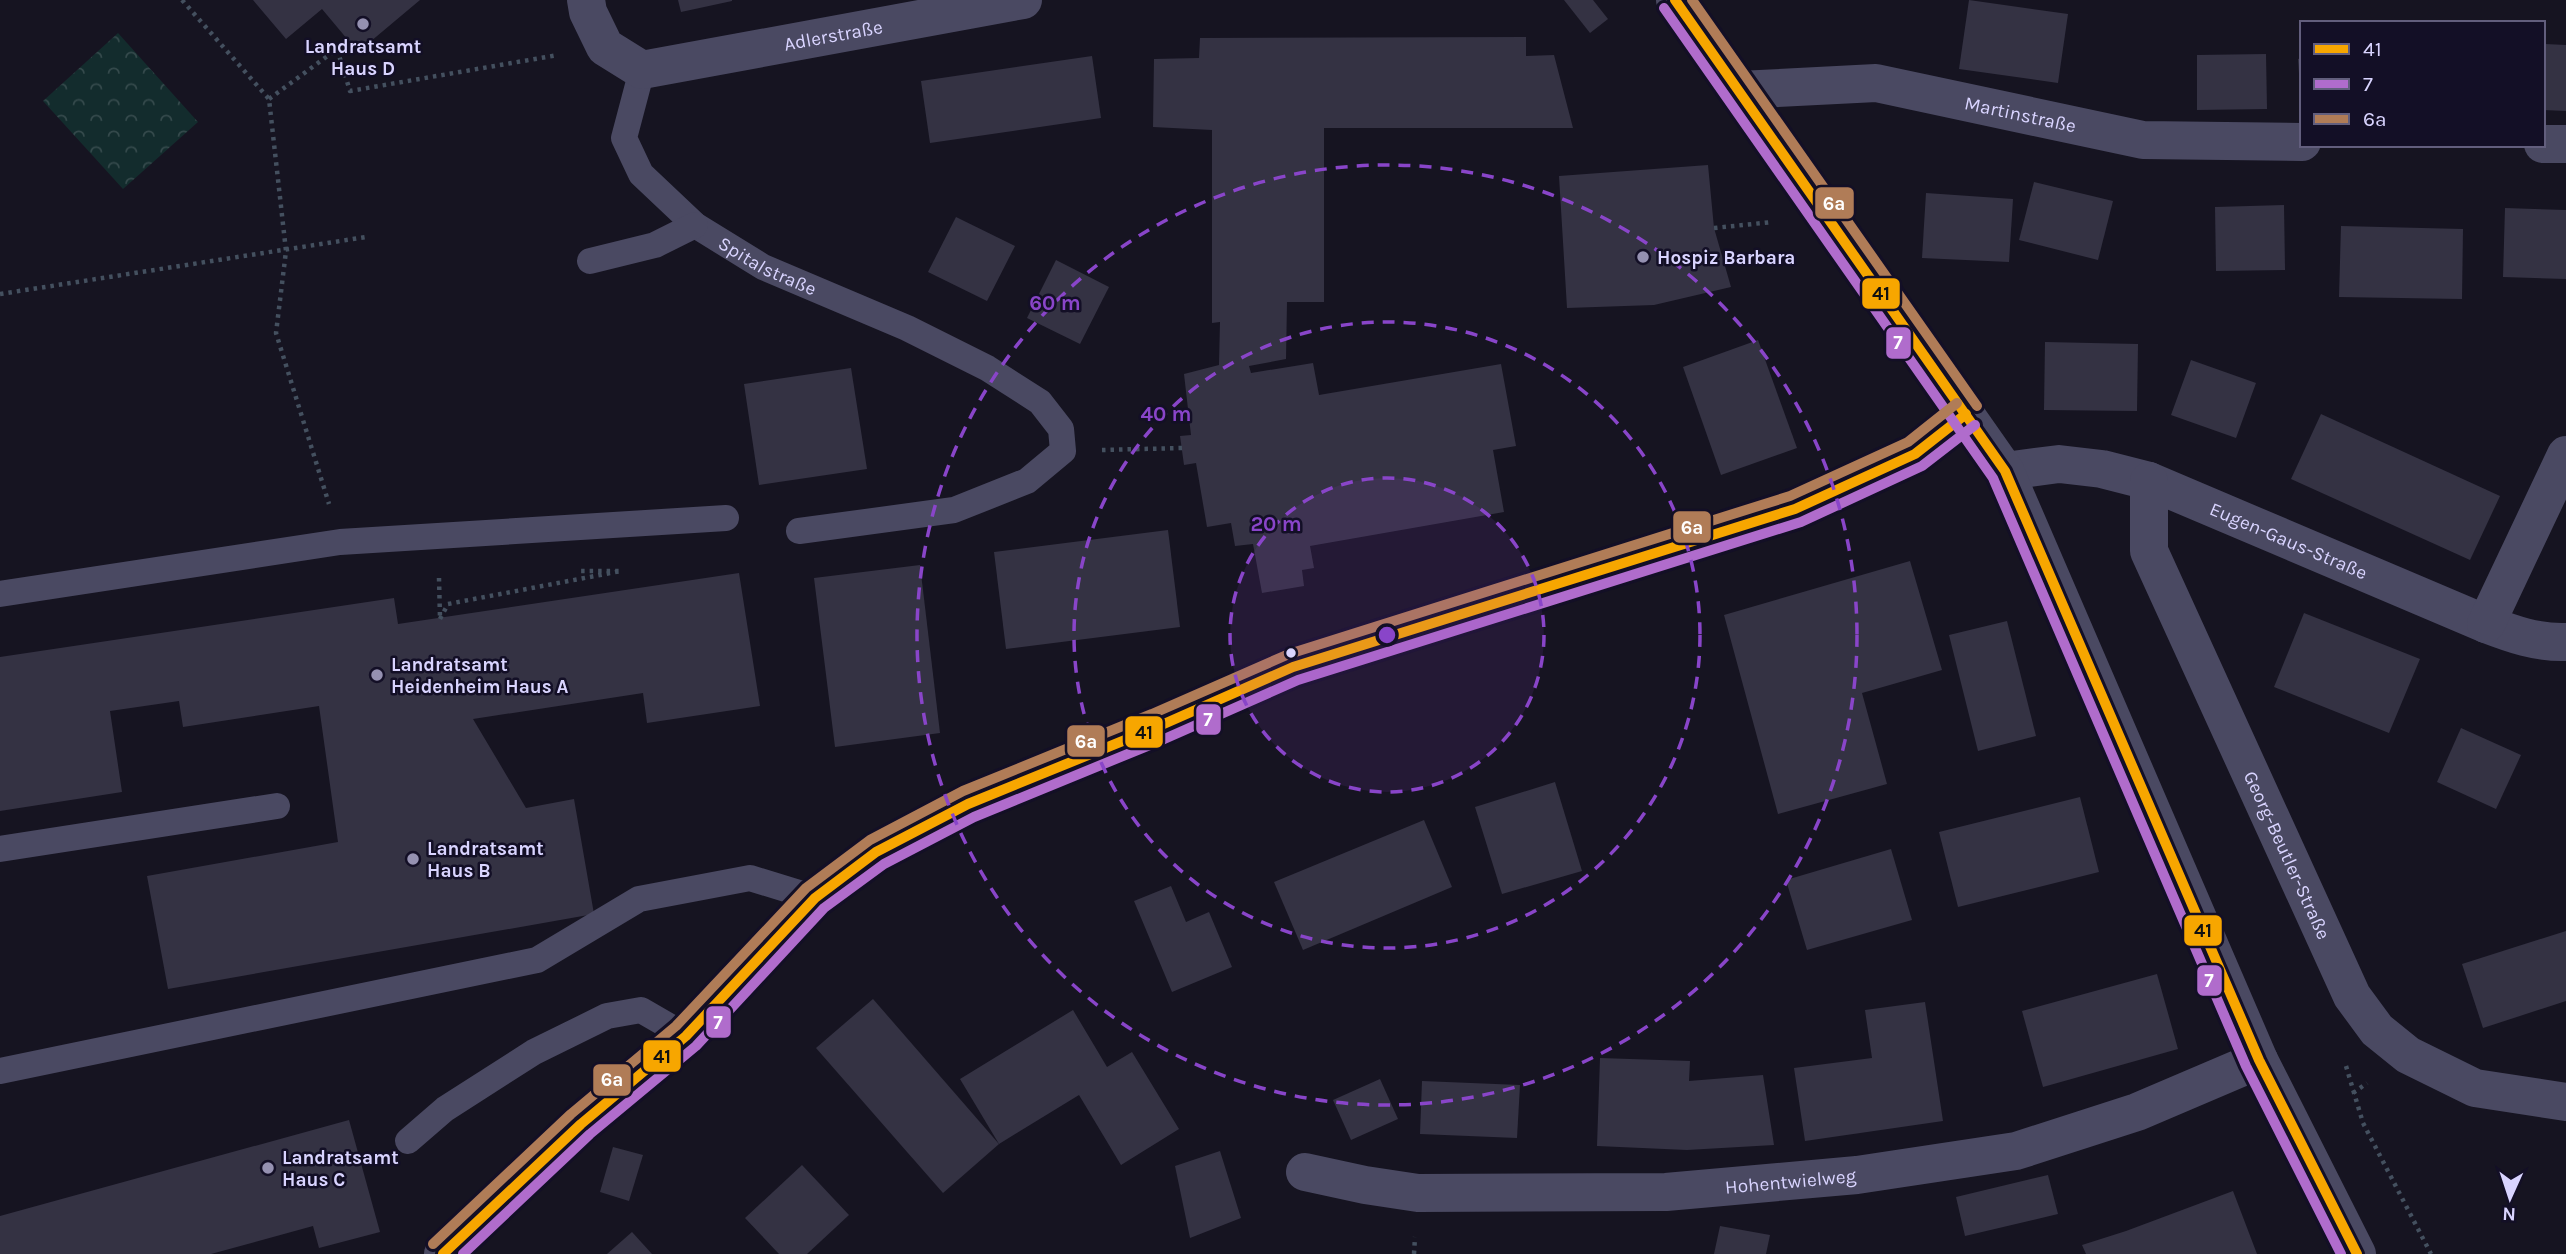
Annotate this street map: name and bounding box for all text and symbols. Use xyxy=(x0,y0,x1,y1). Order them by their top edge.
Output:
marker: Landratsamt Haus D xyxy=(355,16,371,32)
street label: Adlerstraße xyxy=(782,16,885,56)
legend xyxy=(2300,21,2545,147)
place label: Landratsamt Haus D xyxy=(305,36,421,80)
text: 41 xyxy=(2363,37,2382,61)
text: 7 xyxy=(2363,72,2373,96)
street label: Martinstraße xyxy=(1962,92,2078,137)
text: 6a xyxy=(2363,107,2387,131)
line badge: 6a xyxy=(1814,186,1855,220)
text: 6a xyxy=(1823,193,1845,215)
street label: Spitalstraße xyxy=(714,232,820,300)
place label: Hospiz Barbara xyxy=(1657,247,1795,269)
marker: Hospiz Barbara xyxy=(1635,249,1651,265)
line badge: 41 xyxy=(1861,277,1901,310)
text: 41 xyxy=(1872,283,1890,305)
text: 60 m xyxy=(1029,291,1081,315)
line badge: 7 xyxy=(1885,326,1912,360)
text: 7 xyxy=(1893,332,1903,354)
text: 40 m xyxy=(1140,402,1192,426)
street label: Eugen-Gaus-Straße xyxy=(2206,498,2370,584)
line badge: 6a xyxy=(1672,510,1712,544)
text: 20 m xyxy=(1250,512,1302,536)
text: 6a xyxy=(1681,517,1703,539)
centre of rings xyxy=(1375,623,1399,647)
unlabelled marker xyxy=(1284,646,1298,660)
place label: Landratsamt Heidenheim Haus A xyxy=(391,654,569,698)
marker: Landratsamt Heidenheim Haus A xyxy=(369,667,385,683)
line badge: 7 xyxy=(1195,703,1222,736)
text: 7 xyxy=(1203,709,1213,731)
line badge: 41 xyxy=(1124,715,1164,749)
text: 41 xyxy=(1135,722,1153,744)
line badge: 6a xyxy=(1066,724,1106,758)
text: 6a xyxy=(1075,731,1097,753)
street label: Georg-Beutler-Straße xyxy=(2239,768,2335,943)
place label: Landratsamt Haus B xyxy=(427,838,544,882)
marker: Landratsamt Haus B xyxy=(405,851,421,867)
line badge: 41 xyxy=(2183,914,2223,947)
text: 41 xyxy=(2194,920,2212,942)
line badge: 7 xyxy=(2196,964,2223,997)
text: 7 xyxy=(2204,970,2214,992)
line badge: 7 xyxy=(705,1005,732,1039)
text: 7 xyxy=(713,1012,723,1034)
line badge: 41 xyxy=(642,1039,682,1073)
text: 41 xyxy=(653,1046,671,1068)
line badge: 6a xyxy=(592,1063,632,1097)
text: 6a xyxy=(601,1069,623,1091)
place label: Landratsamt Haus C xyxy=(282,1147,399,1191)
marker: Landratsamt Haus C xyxy=(260,1160,276,1176)
north arrow xyxy=(2475,1163,2545,1233)
street label: Hohentwielweg xyxy=(1724,1165,1857,1199)
text: N xyxy=(2502,1203,2517,1225)

